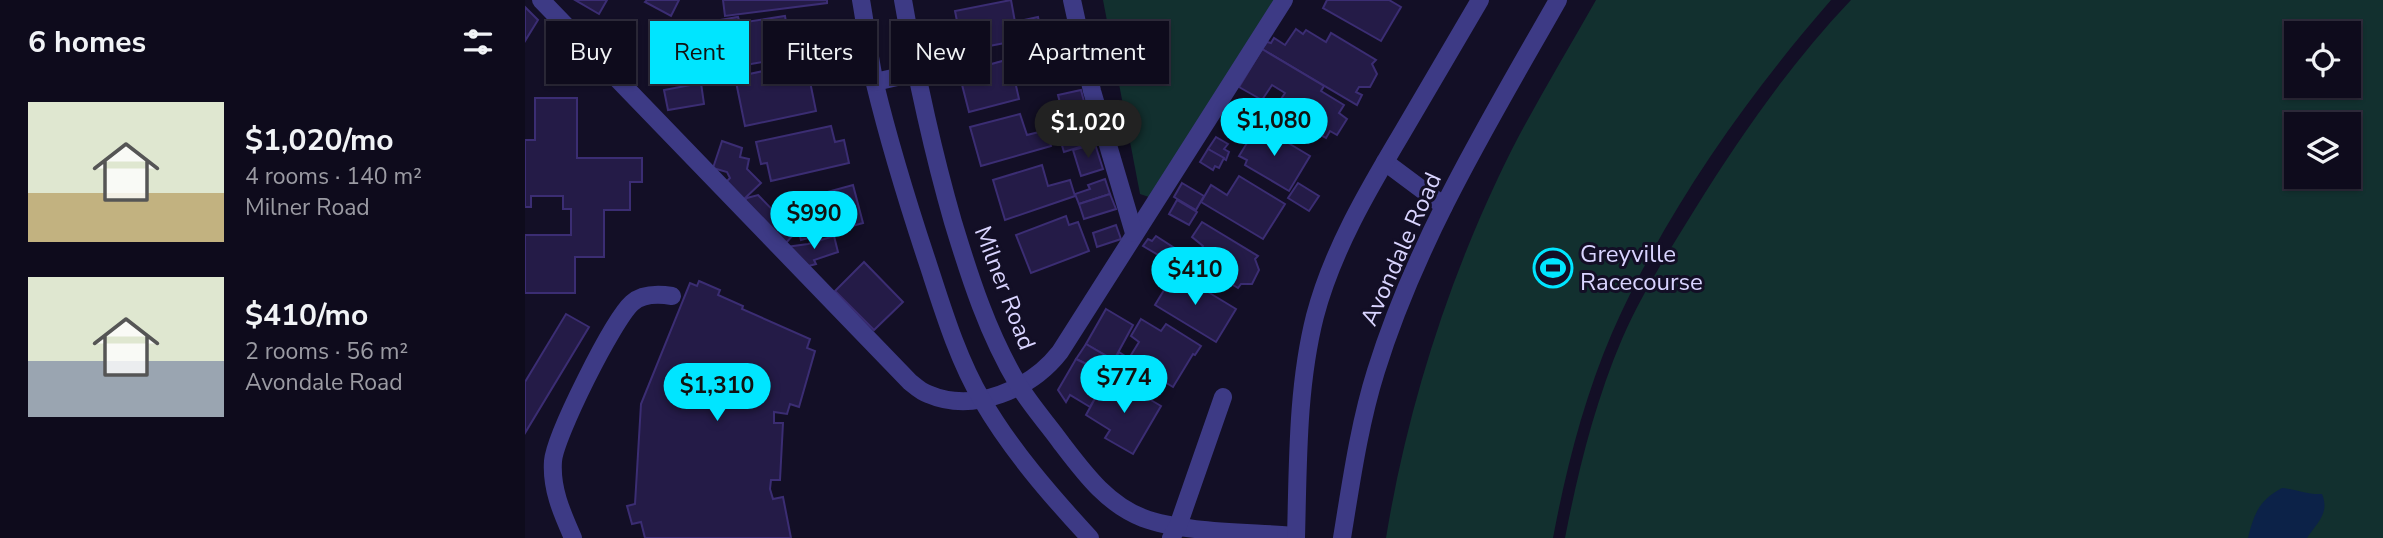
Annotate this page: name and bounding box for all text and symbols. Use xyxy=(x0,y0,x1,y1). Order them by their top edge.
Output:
chip: Buy xyxy=(546,21,636,84)
chip: Rent xyxy=(650,21,749,84)
chip: Filters xyxy=(763,21,877,84)
chip: New xyxy=(891,21,990,84)
chip: Apartment xyxy=(1004,21,1169,84)
map controls xyxy=(2284,21,2361,189)
button: locate xyxy=(2284,21,2361,98)
text: 6 homes xyxy=(28,22,146,63)
icon: filters xyxy=(459,23,497,61)
pin: $1,080 xyxy=(1217,99,1331,158)
pin: $1,020 xyxy=(1031,100,1145,160)
text: $1,080 xyxy=(1237,105,1311,136)
text: $1,020 xyxy=(1051,107,1125,138)
button: layers xyxy=(2284,112,2361,189)
text: $1,020/mo xyxy=(245,120,394,161)
icon: home xyxy=(84,130,168,214)
text: 4 rooms · 140 m² xyxy=(245,161,422,192)
street label: Avondale Road xyxy=(1353,167,1449,331)
pin: $990 xyxy=(773,191,855,251)
text: Milner Road xyxy=(245,192,370,223)
text: $990 xyxy=(786,198,842,229)
street label: Milner Road xyxy=(967,221,1043,355)
place label: Greyville Racecourse xyxy=(1580,238,1703,298)
pin: $410 xyxy=(1154,247,1236,307)
sports icon: Greyville Racecourse xyxy=(1532,247,1574,289)
text: $410 xyxy=(1167,254,1223,285)
text: $410/mo xyxy=(245,295,368,336)
icon: home xyxy=(84,305,168,389)
text: 2 rooms · 56 m² xyxy=(245,336,408,367)
pin: $774 xyxy=(1083,356,1165,415)
text: $774 xyxy=(1096,362,1152,393)
pin: $1,310 xyxy=(660,364,774,423)
text: Avondale Road xyxy=(245,367,403,398)
text: $1,310 xyxy=(680,370,754,401)

